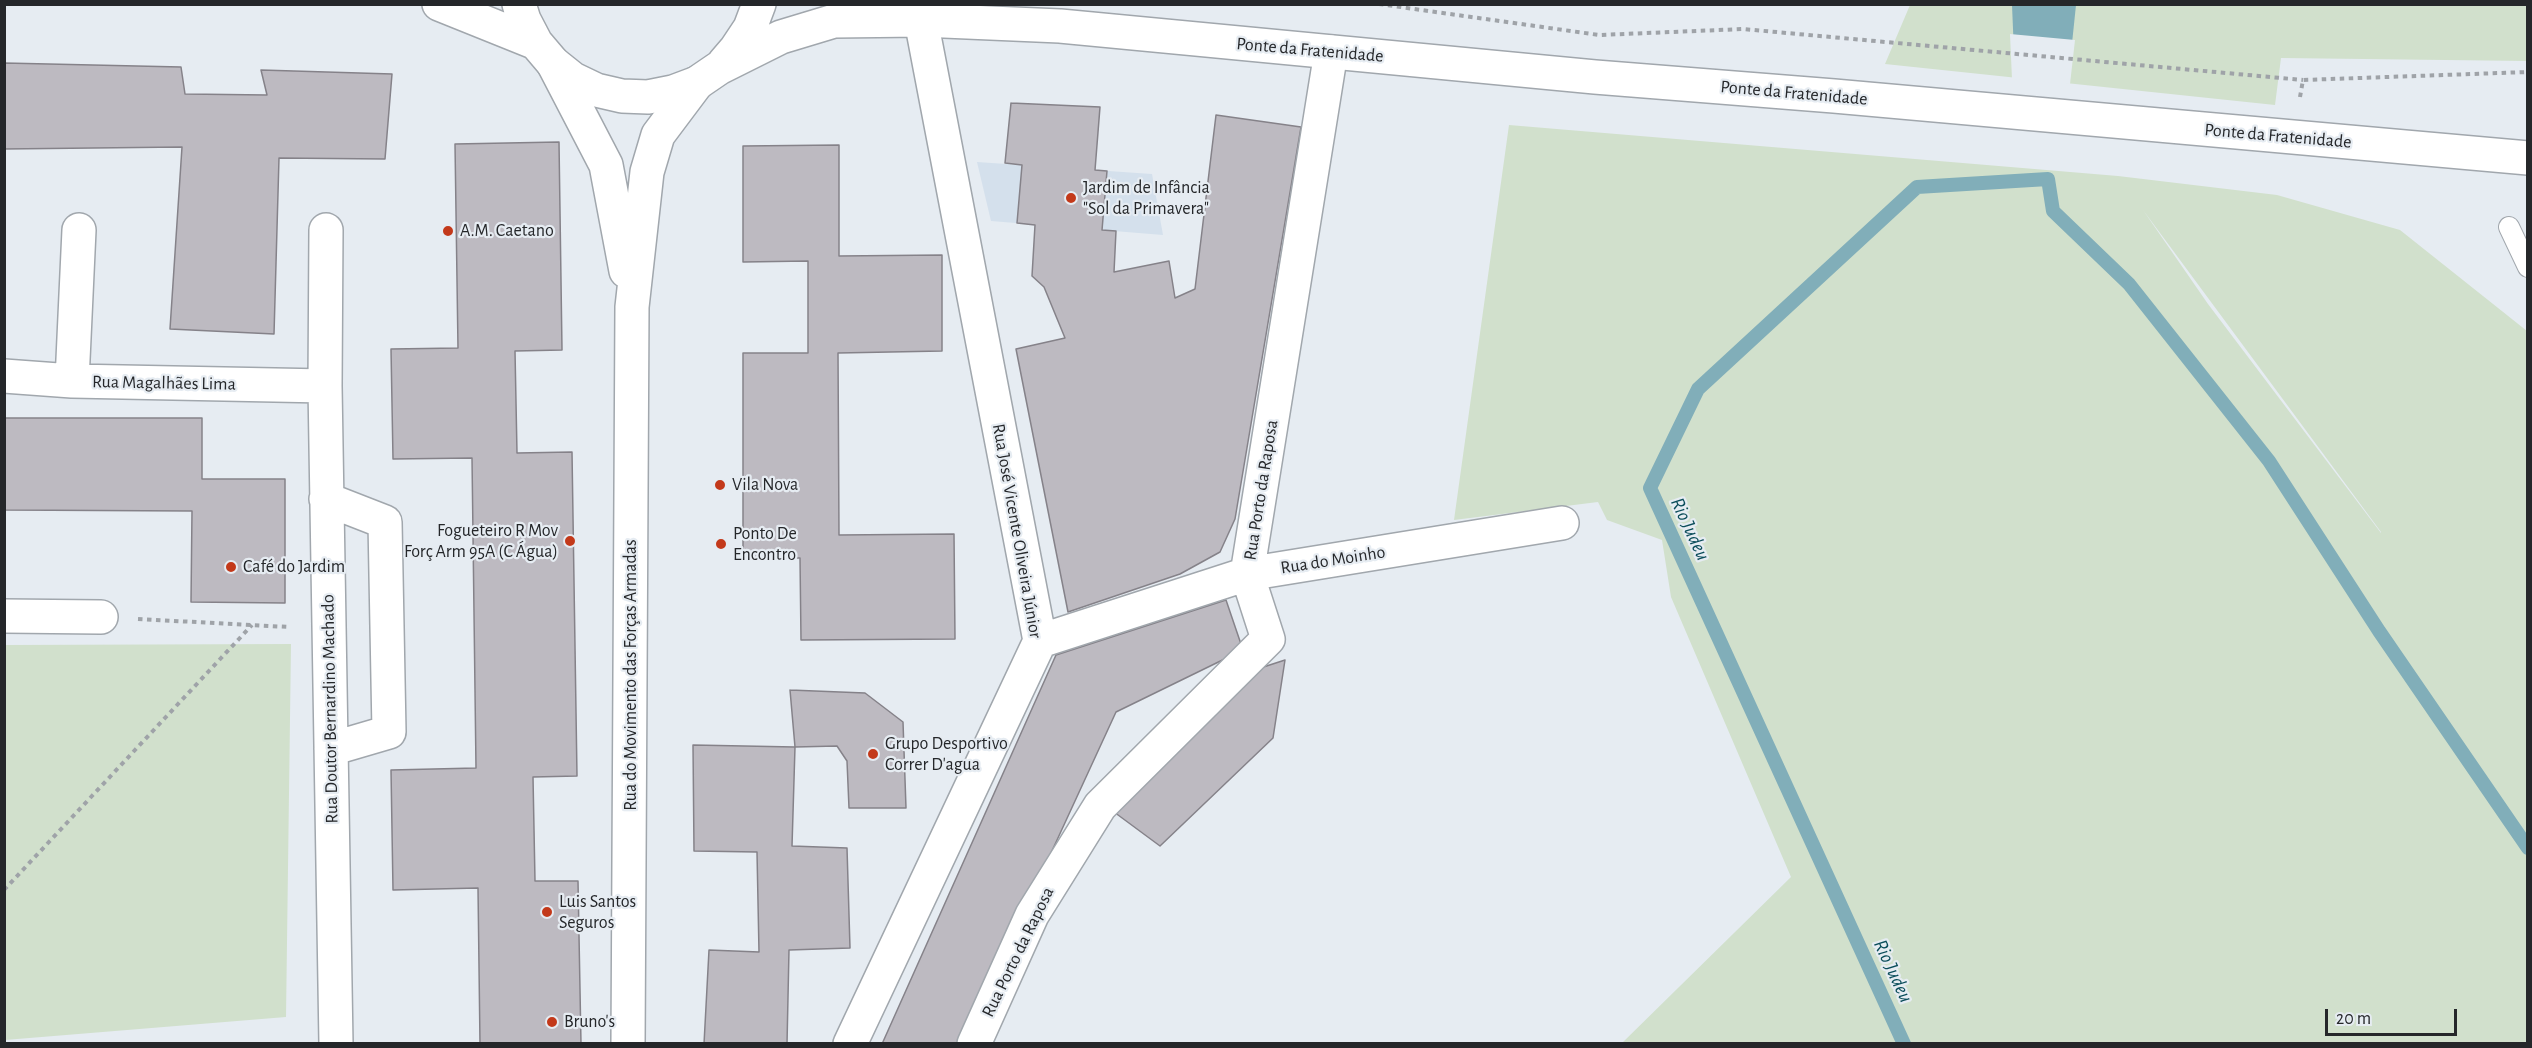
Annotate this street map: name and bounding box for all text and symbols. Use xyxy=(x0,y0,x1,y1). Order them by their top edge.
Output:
street label: Ponte da Fratenidade xyxy=(1235,33,1385,67)
street label: Ponte da Fratenidade xyxy=(1719,76,1869,110)
street label: Ponte da Fratenidade xyxy=(2203,119,2353,153)
place label: Jardim de Infância "Sol da Primavera" xyxy=(1083,177,1210,219)
marker: Jardim de Infância "Sol da Primavera" xyxy=(1064,191,1078,205)
place label: A.M. Caetano xyxy=(460,220,554,242)
marker: A.M. Caetano xyxy=(441,224,455,238)
street label: Rua Magalhães Lima xyxy=(92,371,236,395)
street label: Rua Porto da Raposa xyxy=(1239,418,1283,562)
street label: Rua José Vicente Oliveira Júnior xyxy=(987,422,1047,640)
place label: Vila Nova xyxy=(732,474,798,496)
marker: Vila Nova xyxy=(713,478,727,492)
water label: Rio Judeu xyxy=(1665,494,1715,564)
place label: Fogueteiro R Mov Forç Arm 95A (C Água) xyxy=(404,520,558,562)
place label: Ponto De Encontro xyxy=(733,523,797,566)
marker: Fogueteiro R Mov Forç Arm 95A (C Água) xyxy=(563,534,577,548)
marker: Ponto De Encontro xyxy=(714,537,728,551)
street label: Rua do Movimento das Forças Armadas xyxy=(620,539,642,811)
street label: Rua do Moinho xyxy=(1279,541,1387,579)
place label: Café do Jardim xyxy=(243,556,345,578)
marker: Café do Jardim xyxy=(224,560,238,574)
street label: Rua Doutor Bernardino Machado xyxy=(317,594,343,824)
place label: Grupo Desportivo Correr D'agua xyxy=(885,733,1008,776)
marker: Grupo Desportivo Correr D'agua xyxy=(866,747,880,761)
street label: Rua Porto da Raposa xyxy=(977,883,1059,1021)
place label: Luis Santos Seguros xyxy=(559,891,636,934)
marker: Luis Santos Seguros xyxy=(540,905,554,919)
water label: Rio Judeu xyxy=(1868,936,1918,1006)
scale bar xyxy=(2328,997,2460,1035)
text: 20 m xyxy=(2336,1010,2371,1028)
place label: Bruno's xyxy=(564,1011,615,1033)
marker: Bruno's xyxy=(545,1015,559,1029)

